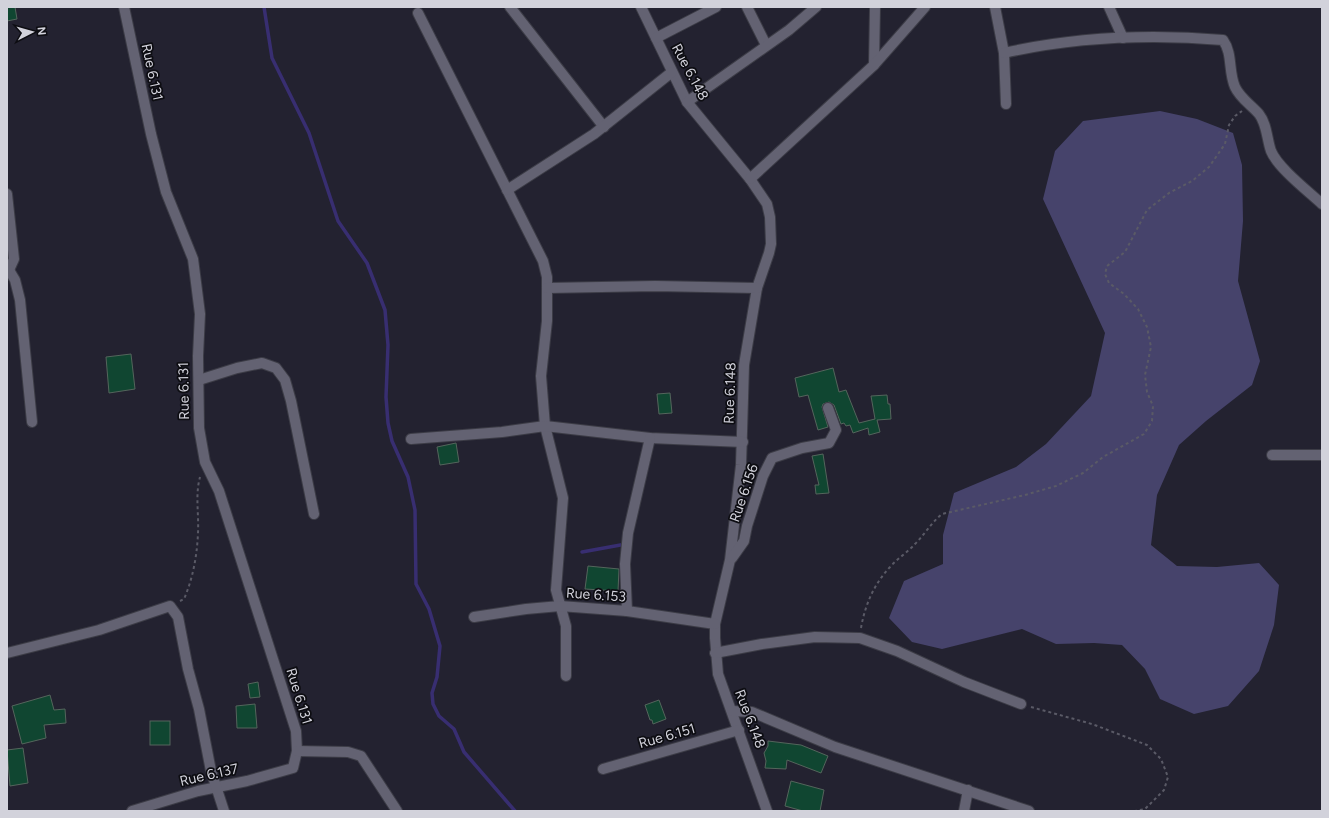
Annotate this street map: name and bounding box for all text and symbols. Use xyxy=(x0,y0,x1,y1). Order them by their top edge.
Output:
north arrow xyxy=(12,12,52,52)
text: N xyxy=(35,26,48,36)
street label: Rue 6.148 xyxy=(668,41,712,103)
street label: Rue 6.131 xyxy=(138,42,166,102)
street label: Rue 6.131 xyxy=(175,362,193,420)
street label: Rue 6.148 xyxy=(720,362,740,424)
street label: Rue 6.156 xyxy=(726,462,762,524)
street label: Rue 6.153 xyxy=(565,584,627,606)
street label: Rue 6.131 xyxy=(282,666,316,726)
street label: Rue 6.148 xyxy=(731,687,769,751)
street label: Rue 6.151 xyxy=(637,720,697,752)
street label: Rue 6.137 xyxy=(178,760,240,790)

